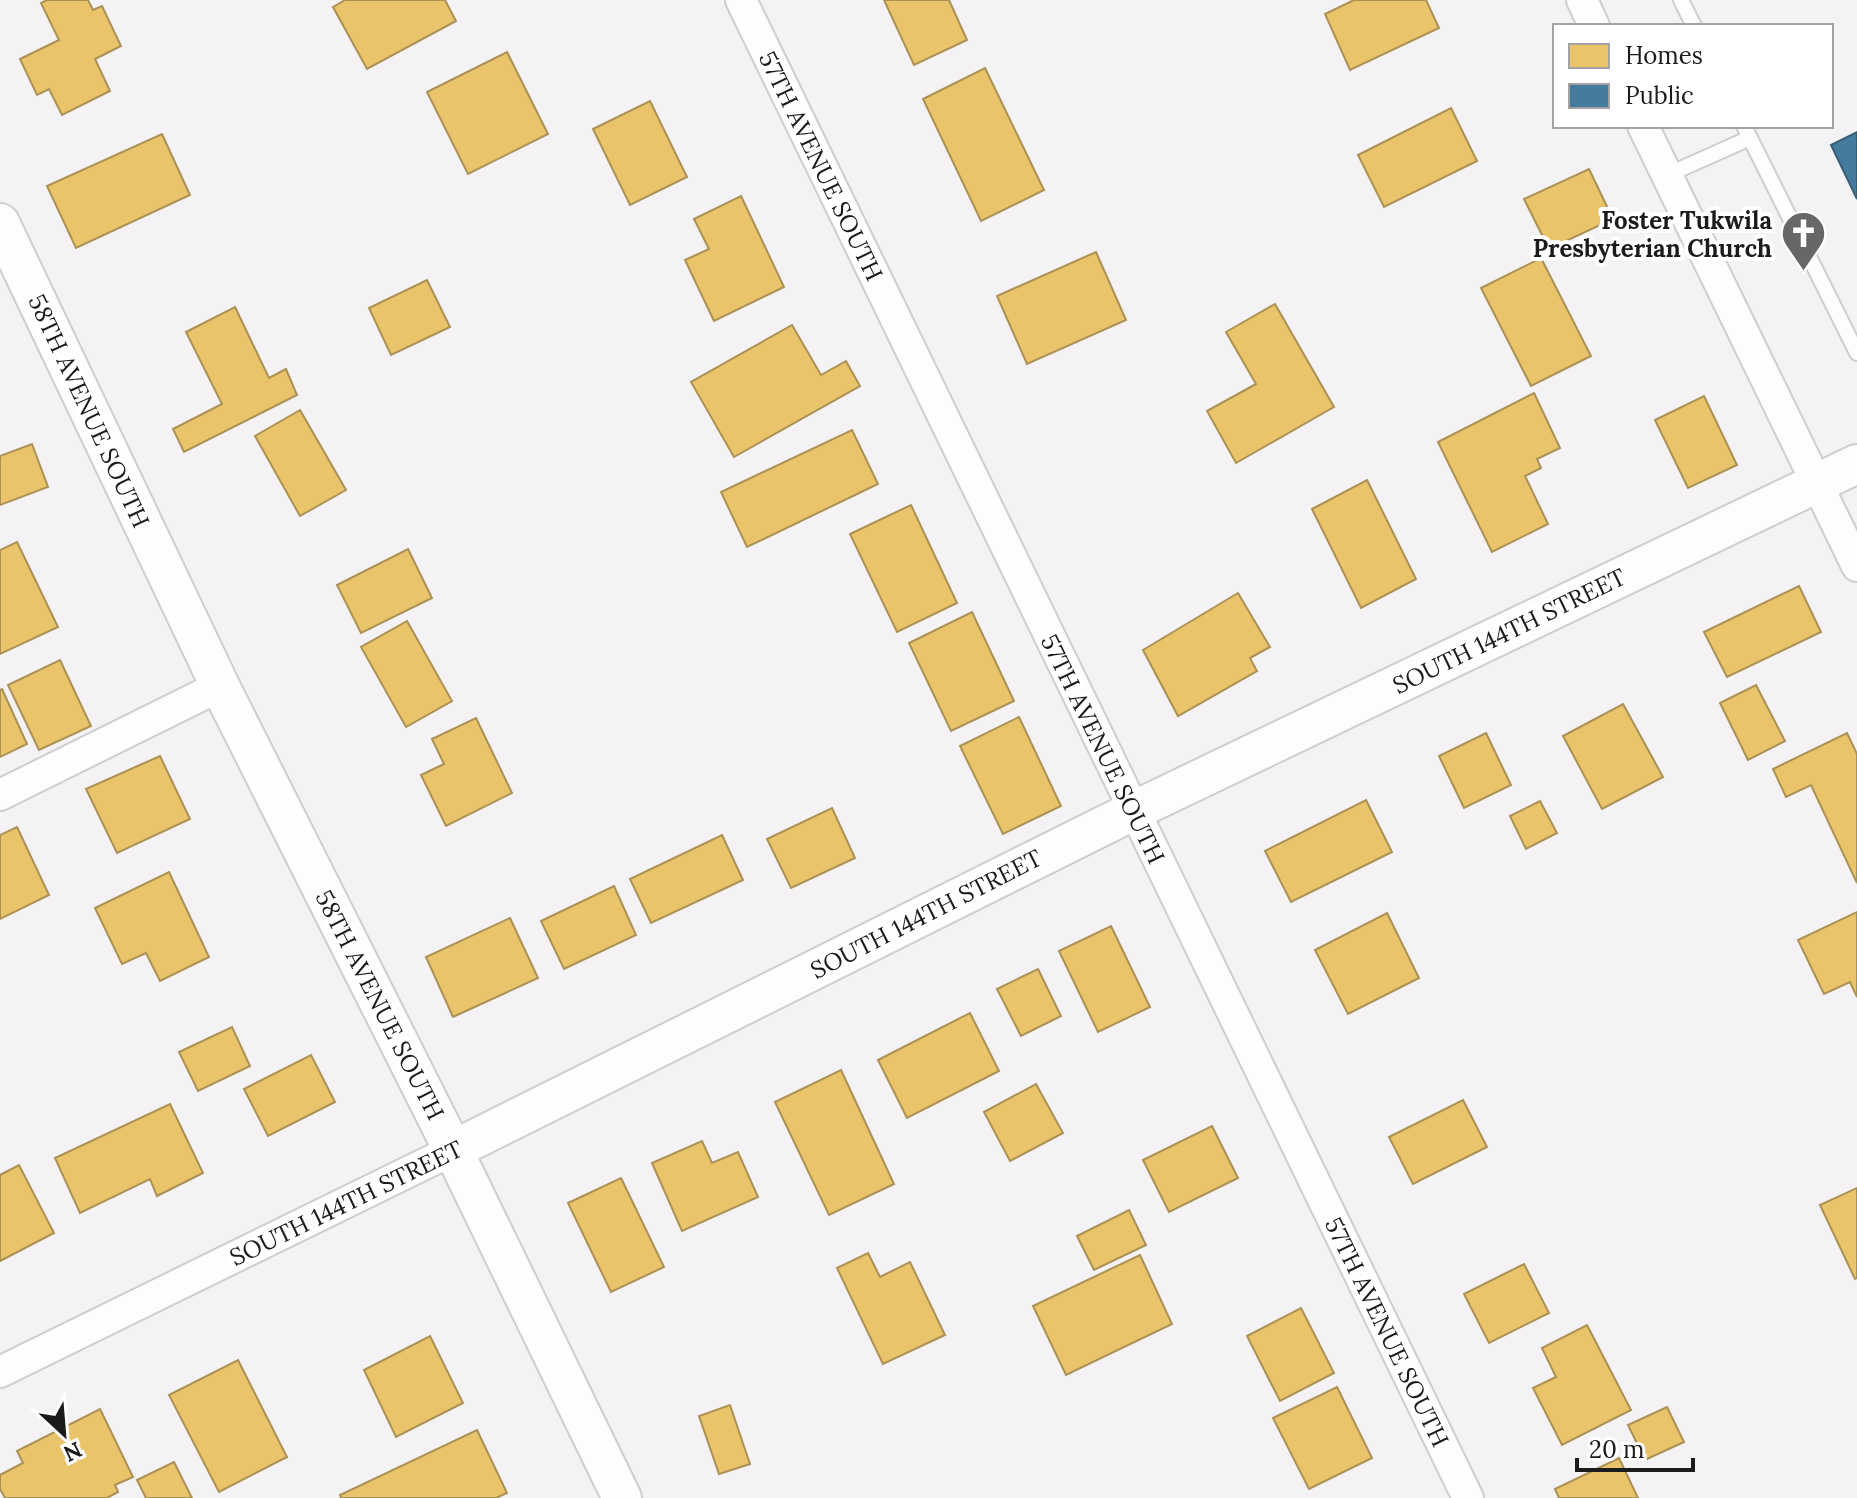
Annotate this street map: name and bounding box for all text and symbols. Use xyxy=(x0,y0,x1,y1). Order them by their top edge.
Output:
legend xyxy=(1553,24,1833,128)
text: Homes xyxy=(1625,40,1703,71)
street label: 57TH AVENUE SOUTH xyxy=(752,46,890,286)
text: Public xyxy=(1625,80,1694,111)
place label: Foster Tukwila Presbyterian Church xyxy=(1533,205,1772,264)
church icon: Foster Tukwila Presbyterian Church xyxy=(1779,210,1827,273)
street label: 58TH AVENUE SOUTH xyxy=(21,289,157,533)
street label: SOUTH 144TH STREET xyxy=(1387,561,1631,701)
street label: 57TH AVENUE SOUTH xyxy=(1034,629,1172,869)
street label: SOUTH 144TH STREET xyxy=(805,842,1047,986)
street label: 58TH AVENUE SOUTH xyxy=(309,885,451,1125)
street label: SOUTH 144TH STREET xyxy=(224,1133,468,1273)
street label: 57TH AVENUE SOUTH xyxy=(1318,1212,1456,1452)
north arrow xyxy=(24,1394,104,1474)
scale bar xyxy=(1577,1422,1693,1472)
text: 20 m xyxy=(1589,1434,1645,1465)
text: N xyxy=(59,1436,87,1468)

